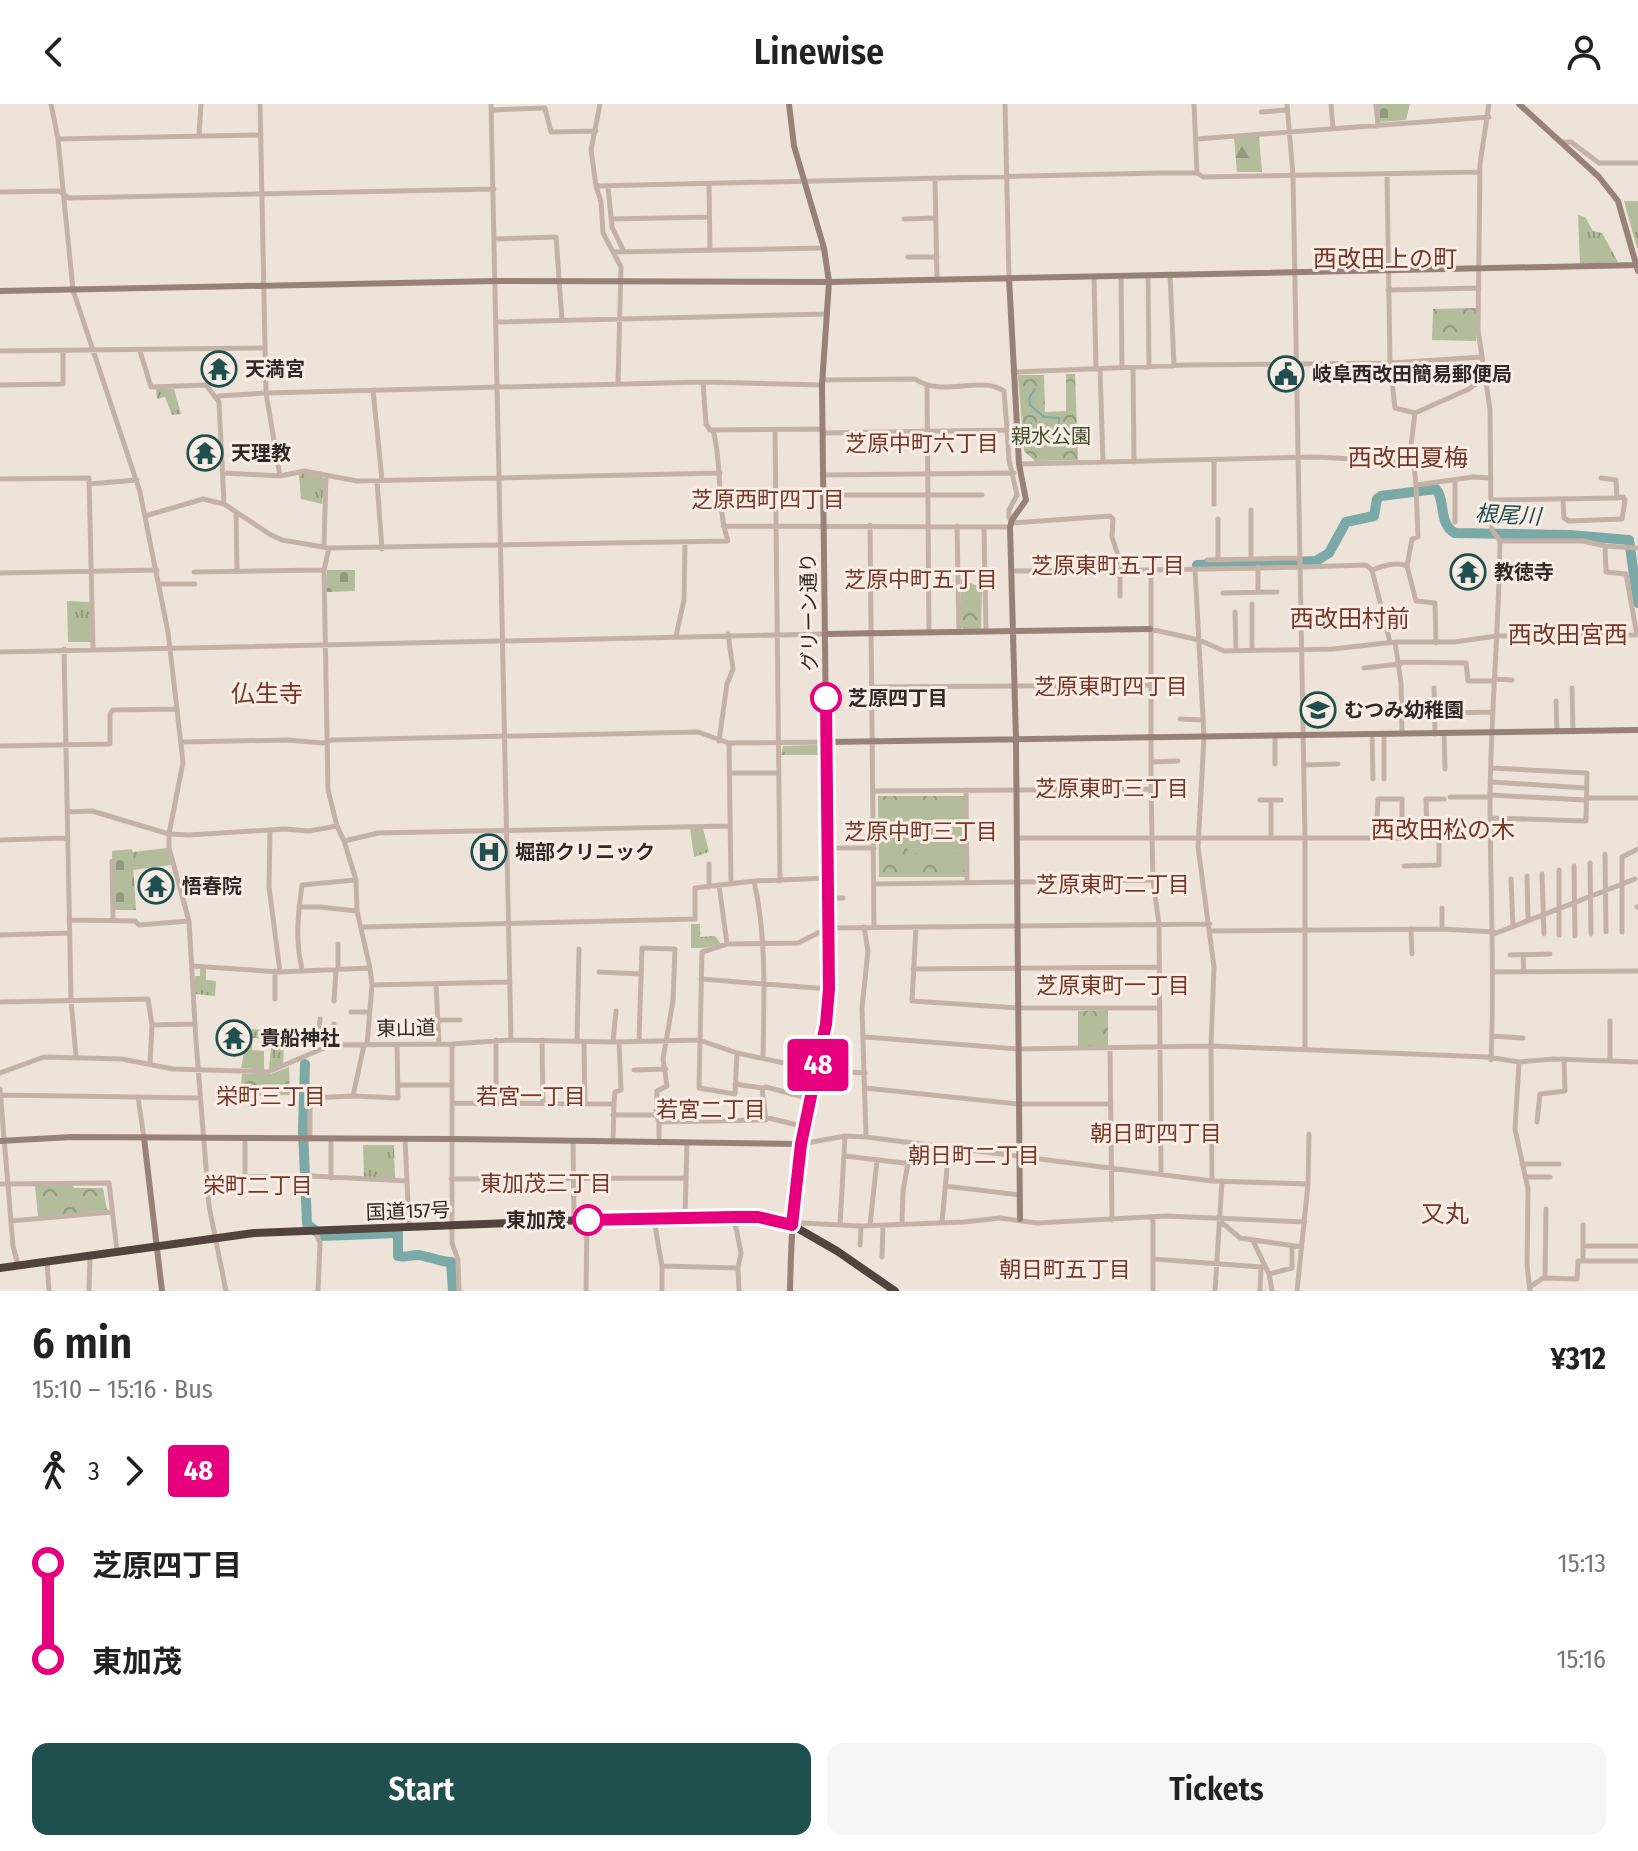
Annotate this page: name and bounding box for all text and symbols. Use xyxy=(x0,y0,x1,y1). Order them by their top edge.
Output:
icon: back xyxy=(32,30,76,74)
text: Linewise xyxy=(754,30,884,74)
icon: person xyxy=(1562,30,1606,74)
district label: 西改田上の町 xyxy=(1313,245,1457,273)
temple icon: 天満宮 xyxy=(200,350,238,388)
public building icon: 岐阜西改田簡易郵便局 xyxy=(1267,355,1305,393)
place label: 天満宮 xyxy=(245,357,305,381)
place label: 岐阜西改田簡易郵便局 xyxy=(1312,362,1512,386)
park label: 親水公園 xyxy=(1011,424,1091,448)
district label: 芝原中町六丁目 xyxy=(845,430,999,457)
temple icon: 天理教 xyxy=(186,434,224,472)
place label: 天理教 xyxy=(231,441,291,465)
district label: 西改田夏梅 xyxy=(1348,444,1468,472)
district label: 芝原西町四丁目 xyxy=(691,486,845,513)
water label: 根尾川 xyxy=(1474,500,1544,530)
street label: グリーン通り xyxy=(796,552,822,672)
district label: 芝原東町五丁目 xyxy=(1031,552,1185,579)
temple icon: 教徳寺 xyxy=(1449,553,1487,591)
place label: 教徳寺 xyxy=(1494,560,1554,584)
district label: 芝原中町五丁目 xyxy=(844,566,998,593)
district label: 西改田村前 xyxy=(1290,605,1410,633)
district label: 西改田宮西 xyxy=(1508,621,1628,649)
district label: 芝原東町四丁目 xyxy=(1034,673,1188,700)
district label: 仏生寺 xyxy=(231,680,303,708)
marker: 芝原四丁目 xyxy=(811,683,841,713)
place label: 芝原四丁目 xyxy=(848,686,948,710)
school or university icon: むつみ幼稚園 xyxy=(1299,691,1337,729)
place label: むつみ幼稚園 xyxy=(1344,698,1464,722)
district label: 芝原東町三丁目 xyxy=(1035,775,1189,802)
district label: 西改田松の木 xyxy=(1371,816,1515,844)
district label: 芝原中町三丁目 xyxy=(844,818,998,845)
hospital icon: 堀部クリニック xyxy=(470,833,508,871)
place label: 堀部クリニック xyxy=(515,840,655,864)
temple icon: 悟春院 xyxy=(137,867,175,905)
district label: 芝原東町二丁目 xyxy=(1036,871,1190,898)
place label: 悟春院 xyxy=(182,874,242,898)
district label: 芝原東町一丁目 xyxy=(1036,972,1190,999)
street label: 東山道 xyxy=(376,1015,436,1041)
temple icon: 貴船神社 xyxy=(215,1019,253,1057)
place label: 貴船神社 xyxy=(260,1026,340,1050)
line badge: 48 xyxy=(782,1039,854,1091)
text: 48 xyxy=(803,1048,833,1081)
district label: 栄町三丁目 xyxy=(216,1083,326,1110)
district label: 若宮一丁目 xyxy=(476,1083,586,1110)
district label: 若宮二丁目 xyxy=(656,1096,766,1123)
district label: 朝日町四丁目 xyxy=(1090,1120,1222,1147)
district label: 朝日町二丁目 xyxy=(908,1142,1040,1169)
district label: 東加茂三丁目 xyxy=(480,1170,612,1197)
district label: 栄町二丁目 xyxy=(203,1172,313,1199)
street label: 国道157号 xyxy=(365,1198,451,1224)
district label: 又丸 xyxy=(1421,1200,1469,1228)
marker: 東加茂 xyxy=(573,1205,603,1235)
place label: 東加茂 xyxy=(506,1208,566,1232)
district label: 朝日町五丁目 xyxy=(999,1256,1131,1283)
text: 6 min xyxy=(32,1317,132,1370)
text: ¥312 xyxy=(1551,1341,1606,1377)
text: 15:10 – 15:16 · Bus xyxy=(32,1374,213,1405)
icon: walk xyxy=(32,1449,76,1493)
icon: forward xyxy=(112,1449,156,1493)
text: 48 xyxy=(184,1454,213,1487)
text: 3 xyxy=(88,1456,100,1487)
text: 芝原四丁目 xyxy=(92,1548,242,1584)
text: 15:13 xyxy=(1558,1548,1606,1579)
text: 東加茂 xyxy=(92,1644,182,1680)
text: 15:16 xyxy=(1556,1644,1606,1675)
button: Start xyxy=(32,1743,811,1835)
button: Tickets xyxy=(827,1743,1606,1835)

